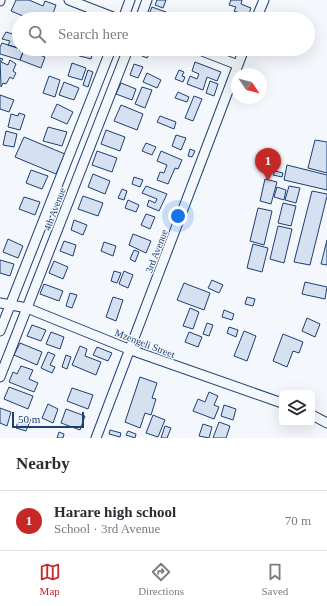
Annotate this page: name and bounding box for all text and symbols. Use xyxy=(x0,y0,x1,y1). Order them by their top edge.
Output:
search box xyxy=(12,12,315,56)
icon: search xyxy=(26,23,48,45)
text: Search here xyxy=(58,26,128,42)
north arrow xyxy=(231,68,267,104)
pin: 1 xyxy=(255,148,281,181)
street label: 4th Avenue xyxy=(41,186,68,232)
your location xyxy=(168,206,188,226)
street label: 3rd Avenue xyxy=(143,227,170,274)
street label: Mzengeli Street xyxy=(113,327,177,360)
map controls xyxy=(279,390,315,426)
button: layers xyxy=(279,390,315,426)
scale bar xyxy=(12,410,84,429)
text: 50 m xyxy=(18,413,40,425)
text: Nearby xyxy=(16,454,70,473)
text: Harare high school xyxy=(54,504,176,520)
text: 1 xyxy=(26,513,32,528)
text: 70 m xyxy=(285,513,311,528)
text: School · 3rd Avenue xyxy=(54,521,160,536)
tab: Map xyxy=(39,561,61,597)
tab: Directions xyxy=(138,561,184,597)
tab: Saved xyxy=(261,561,288,597)

